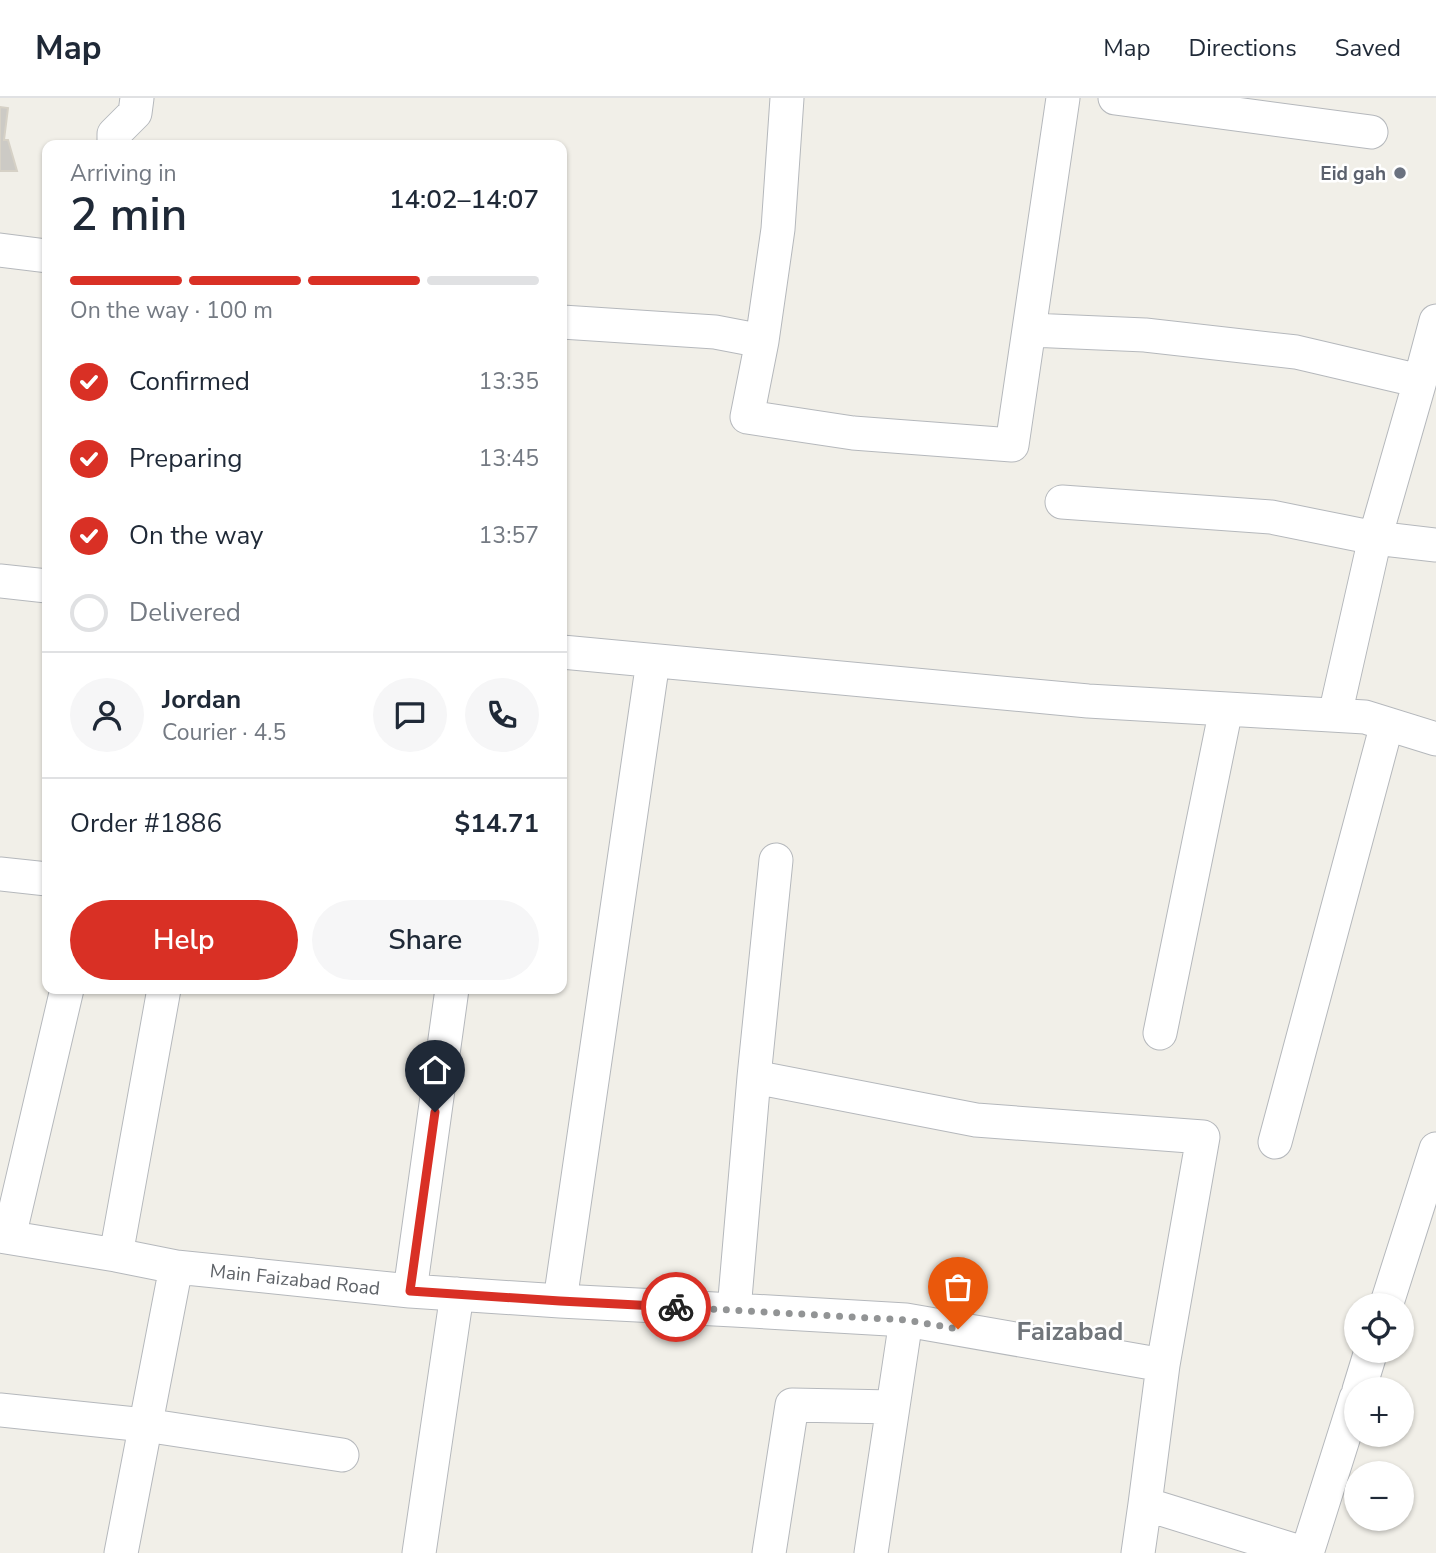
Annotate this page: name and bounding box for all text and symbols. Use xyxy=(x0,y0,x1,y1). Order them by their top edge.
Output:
text: Map xyxy=(35,26,102,71)
text: Map xyxy=(1103,32,1150,64)
text: Directions xyxy=(1188,32,1297,64)
text: Saved xyxy=(1335,32,1401,64)
text: Arriving in xyxy=(70,158,177,189)
place label: Eid gah xyxy=(1320,161,1386,187)
marker: Eid gah xyxy=(1392,165,1408,181)
text: 14:02–14:07 xyxy=(389,182,539,217)
text: 2 min xyxy=(70,183,187,246)
text: On the way · 100 m xyxy=(70,295,273,326)
icon: check xyxy=(70,363,108,401)
text: Confirmed xyxy=(129,364,250,399)
text: 13:35 xyxy=(479,366,539,397)
icon: check xyxy=(70,440,108,478)
text: Preparing xyxy=(129,441,242,476)
text: 13:45 xyxy=(479,443,539,474)
icon: check xyxy=(70,517,108,555)
text: On the way xyxy=(129,518,263,553)
text: 13:57 xyxy=(479,520,539,551)
text: Delivered xyxy=(129,595,241,630)
button: person xyxy=(70,678,144,752)
button: chat xyxy=(373,678,447,752)
button: phone xyxy=(465,678,539,752)
text: Jordan xyxy=(162,682,241,717)
text: Courier · 4.5 xyxy=(162,717,286,748)
text: Order #1886 xyxy=(70,806,222,841)
text: $14.71 xyxy=(455,806,539,841)
button: Help xyxy=(70,900,298,980)
button: Share xyxy=(312,900,539,980)
pin xyxy=(405,1040,465,1112)
icon: home xyxy=(416,1051,454,1089)
pin xyxy=(928,1257,988,1329)
street label: Main Faizabad Road xyxy=(209,1258,381,1302)
icon: bag xyxy=(939,1268,977,1306)
courier xyxy=(641,1272,711,1342)
icon: bike xyxy=(657,1288,695,1326)
map controls xyxy=(1344,1293,1414,1531)
button: locate xyxy=(1344,1293,1414,1363)
district label: Faizabad xyxy=(1017,1314,1123,1349)
button: + xyxy=(1344,1377,1414,1447)
button: − xyxy=(1344,1461,1414,1531)

